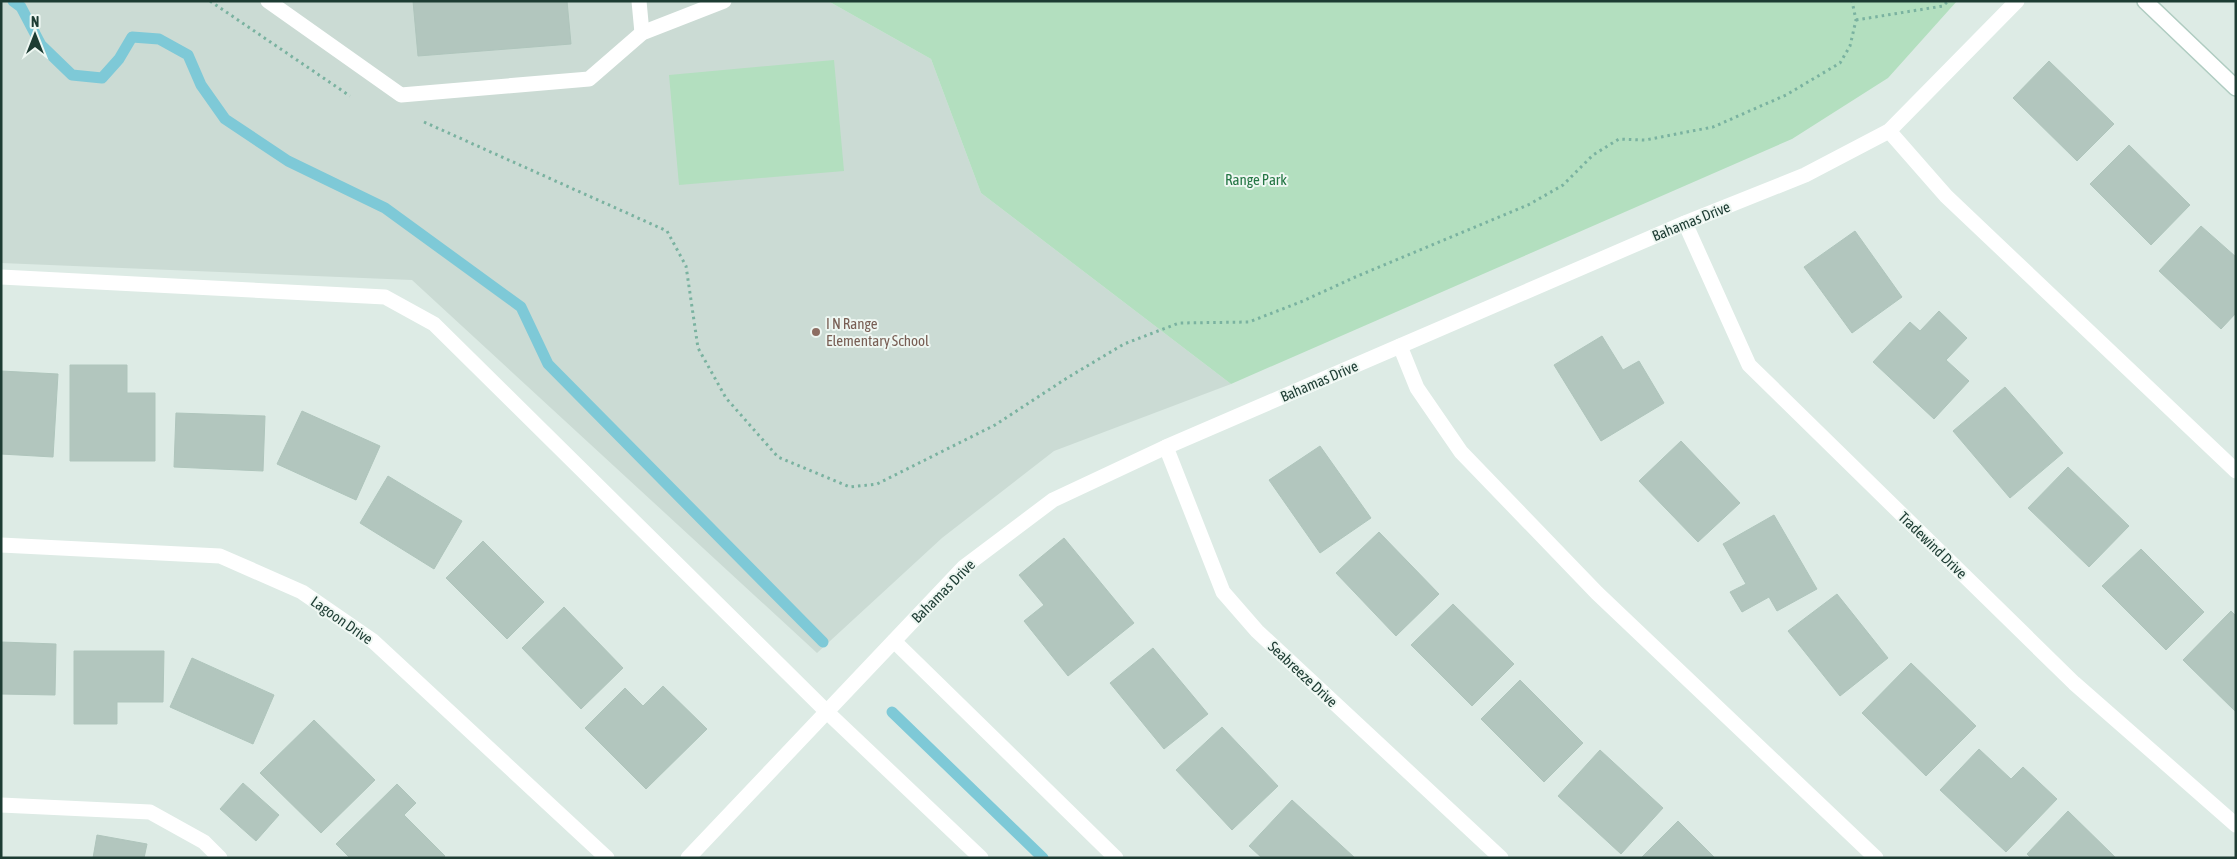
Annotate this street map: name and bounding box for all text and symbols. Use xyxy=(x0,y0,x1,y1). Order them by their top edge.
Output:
north arrow xyxy=(10,10,60,60)
text: N xyxy=(31,14,39,30)
park label: Range Park xyxy=(1225,171,1287,188)
street label: Bahamas Drive xyxy=(1650,198,1733,244)
place label: I N Range Elementary School xyxy=(826,315,929,349)
marker: I N Range Elementary School xyxy=(810,326,822,338)
street label: Bahamas Drive xyxy=(1278,357,1361,405)
street label: Tradewind Drive xyxy=(1895,508,1971,582)
street label: Bahamas Drive xyxy=(908,556,978,626)
street label: Lagoon Drive xyxy=(308,593,376,648)
street label: Seabreeze Drive xyxy=(1265,638,1341,710)

